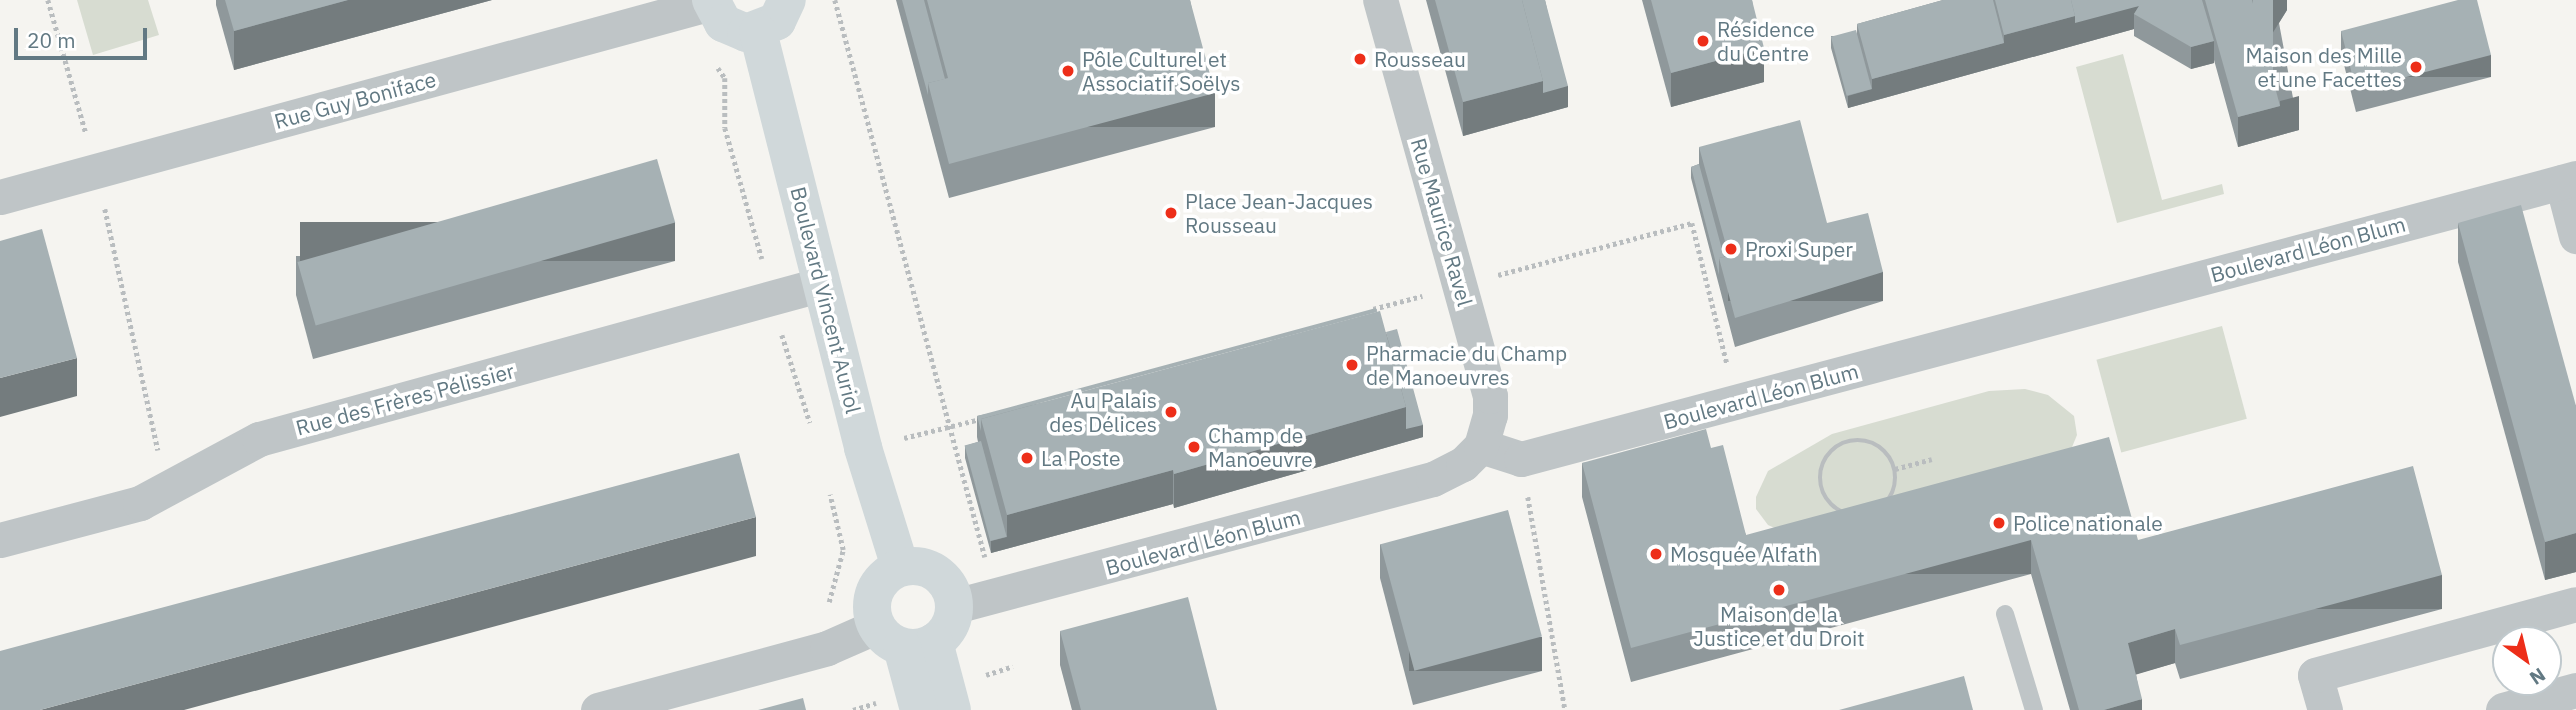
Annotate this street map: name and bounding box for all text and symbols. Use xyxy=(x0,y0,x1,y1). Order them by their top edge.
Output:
scale bar xyxy=(18,14,150,58)
place label: Résidence du Centre xyxy=(1717,16,1815,66)
text: 20 m xyxy=(27,26,76,54)
marker: Résidence du Centre xyxy=(1695,33,1711,49)
place label: Maison des Mille et une Facettes xyxy=(2246,42,2402,92)
place label: Pôle Culturel et Associatif Soëlys xyxy=(1082,46,1241,96)
place label: Rousseau xyxy=(1374,46,1466,72)
marker: Rousseau xyxy=(1352,51,1368,67)
marker: Maison des Mille et une Facettes xyxy=(2408,59,2424,75)
marker: Pôle Culturel et Associatif Soëlys xyxy=(1060,63,1076,79)
street label: Rue Guy Boniface xyxy=(271,66,439,134)
street label: Rue Maurice Ravel xyxy=(1406,135,1478,309)
street label: Boulevard Vincent Auriol xyxy=(786,184,866,416)
place label: Place Jean-Jacques Rousseau xyxy=(1185,188,1373,238)
marker: Place Jean-Jacques Rousseau xyxy=(1163,205,1179,221)
street label: Boulevard Léon Blum xyxy=(2208,211,2408,287)
place label: Proxi Super xyxy=(1745,236,1853,262)
marker: Proxi Super xyxy=(1723,241,1739,257)
place label: Pharmacie du Champ de Manoeuvres xyxy=(1366,340,1567,390)
marker: Pharmacie du Champ de Manoeuvres xyxy=(1344,357,1360,373)
street label: Rue des Frères Pélissier xyxy=(293,358,517,440)
street label: Boulevard Léon Blum xyxy=(1661,358,1861,434)
place label: Au Palais des Délices xyxy=(1049,387,1157,437)
marker: Au Palais des Délices xyxy=(1163,404,1179,420)
place label: Champ de Manoeuvre xyxy=(1208,422,1313,472)
marker: Champ de Manoeuvre xyxy=(1186,439,1202,455)
place label: La Poste xyxy=(1041,445,1121,471)
marker: La Poste xyxy=(1019,450,1035,466)
street label: Boulevard Léon Blum xyxy=(1103,504,1303,580)
place label: Police nationale xyxy=(2013,510,2163,536)
marker: Police nationale xyxy=(1991,515,2007,531)
place label: Mosquée Alfath xyxy=(1670,541,1818,567)
marker: Mosquée Alfath xyxy=(1648,546,1664,562)
marker: Maison de la Justice et du Droit xyxy=(1771,582,1787,598)
place label: Maison de la Justice et du Droit xyxy=(1693,601,1865,651)
north arrow xyxy=(2492,626,2562,696)
text: N xyxy=(2525,663,2550,691)

